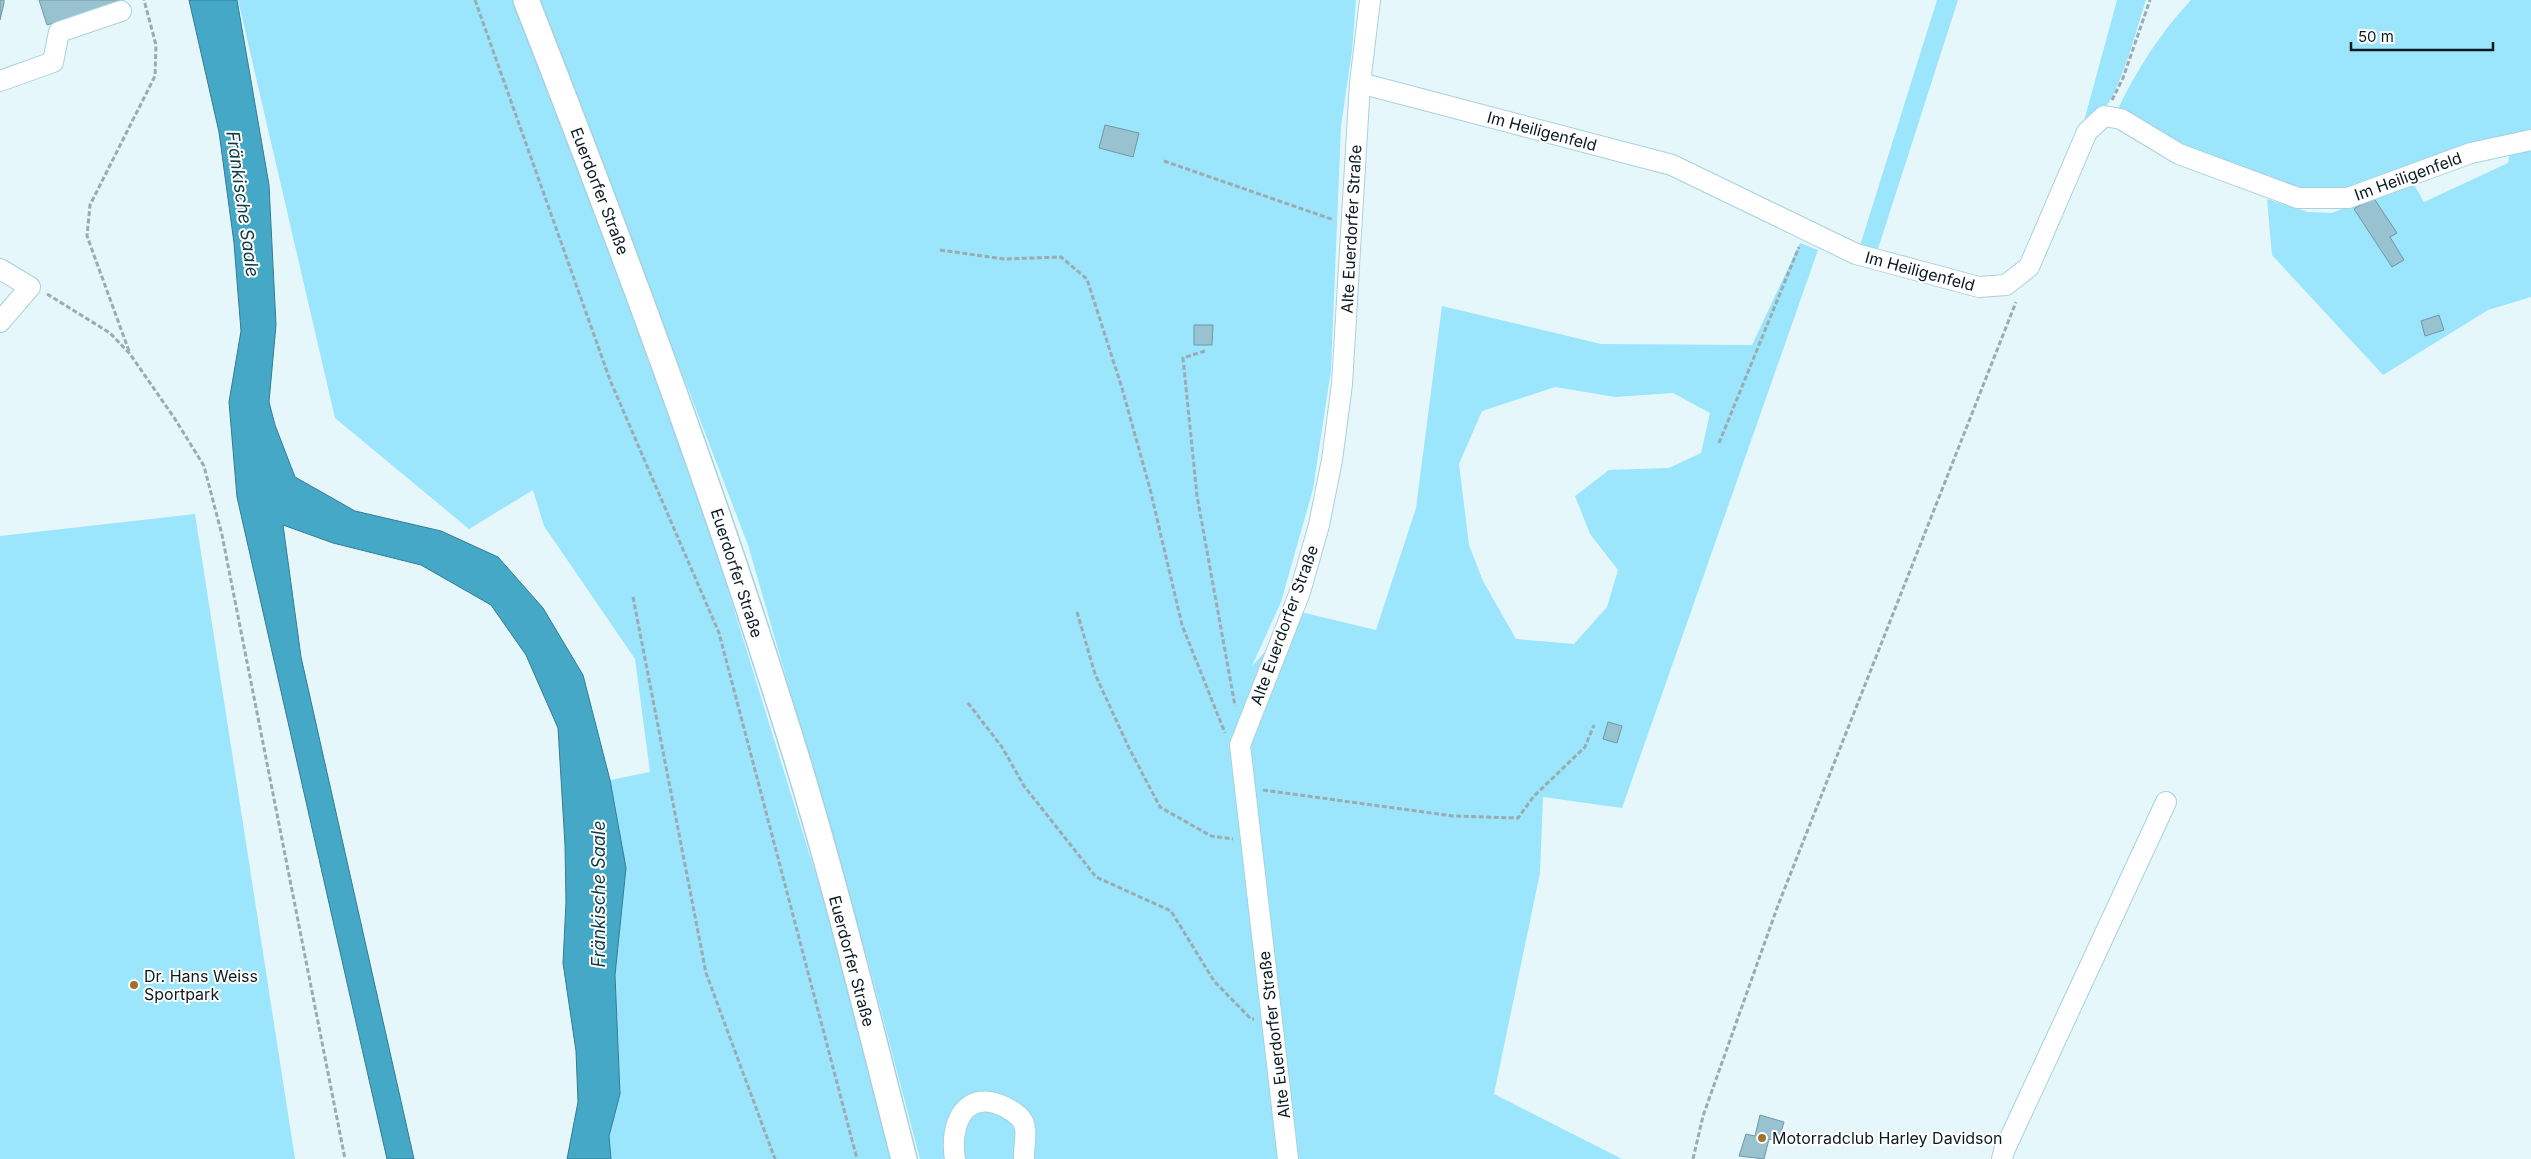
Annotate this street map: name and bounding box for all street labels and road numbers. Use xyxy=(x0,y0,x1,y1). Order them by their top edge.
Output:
street label: Im Heiligenfeld xyxy=(1485,107,1599,155)
street label: Euerdorfer Straße xyxy=(567,124,633,258)
street label: Alte Euerdorfer Straße xyxy=(1337,144,1365,314)
street label: Im Heiligenfeld xyxy=(2352,147,2464,205)
street label: Im Heiligenfeld xyxy=(1863,247,1977,295)
street label: Euerdorfer Straße xyxy=(707,506,767,640)
street label: Alte Euerdorfer Straße xyxy=(1246,542,1322,708)
street label: Euerdorfer Straße xyxy=(825,893,879,1029)
street label: Alte Euerdorfer Straße xyxy=(1254,950,1294,1120)

